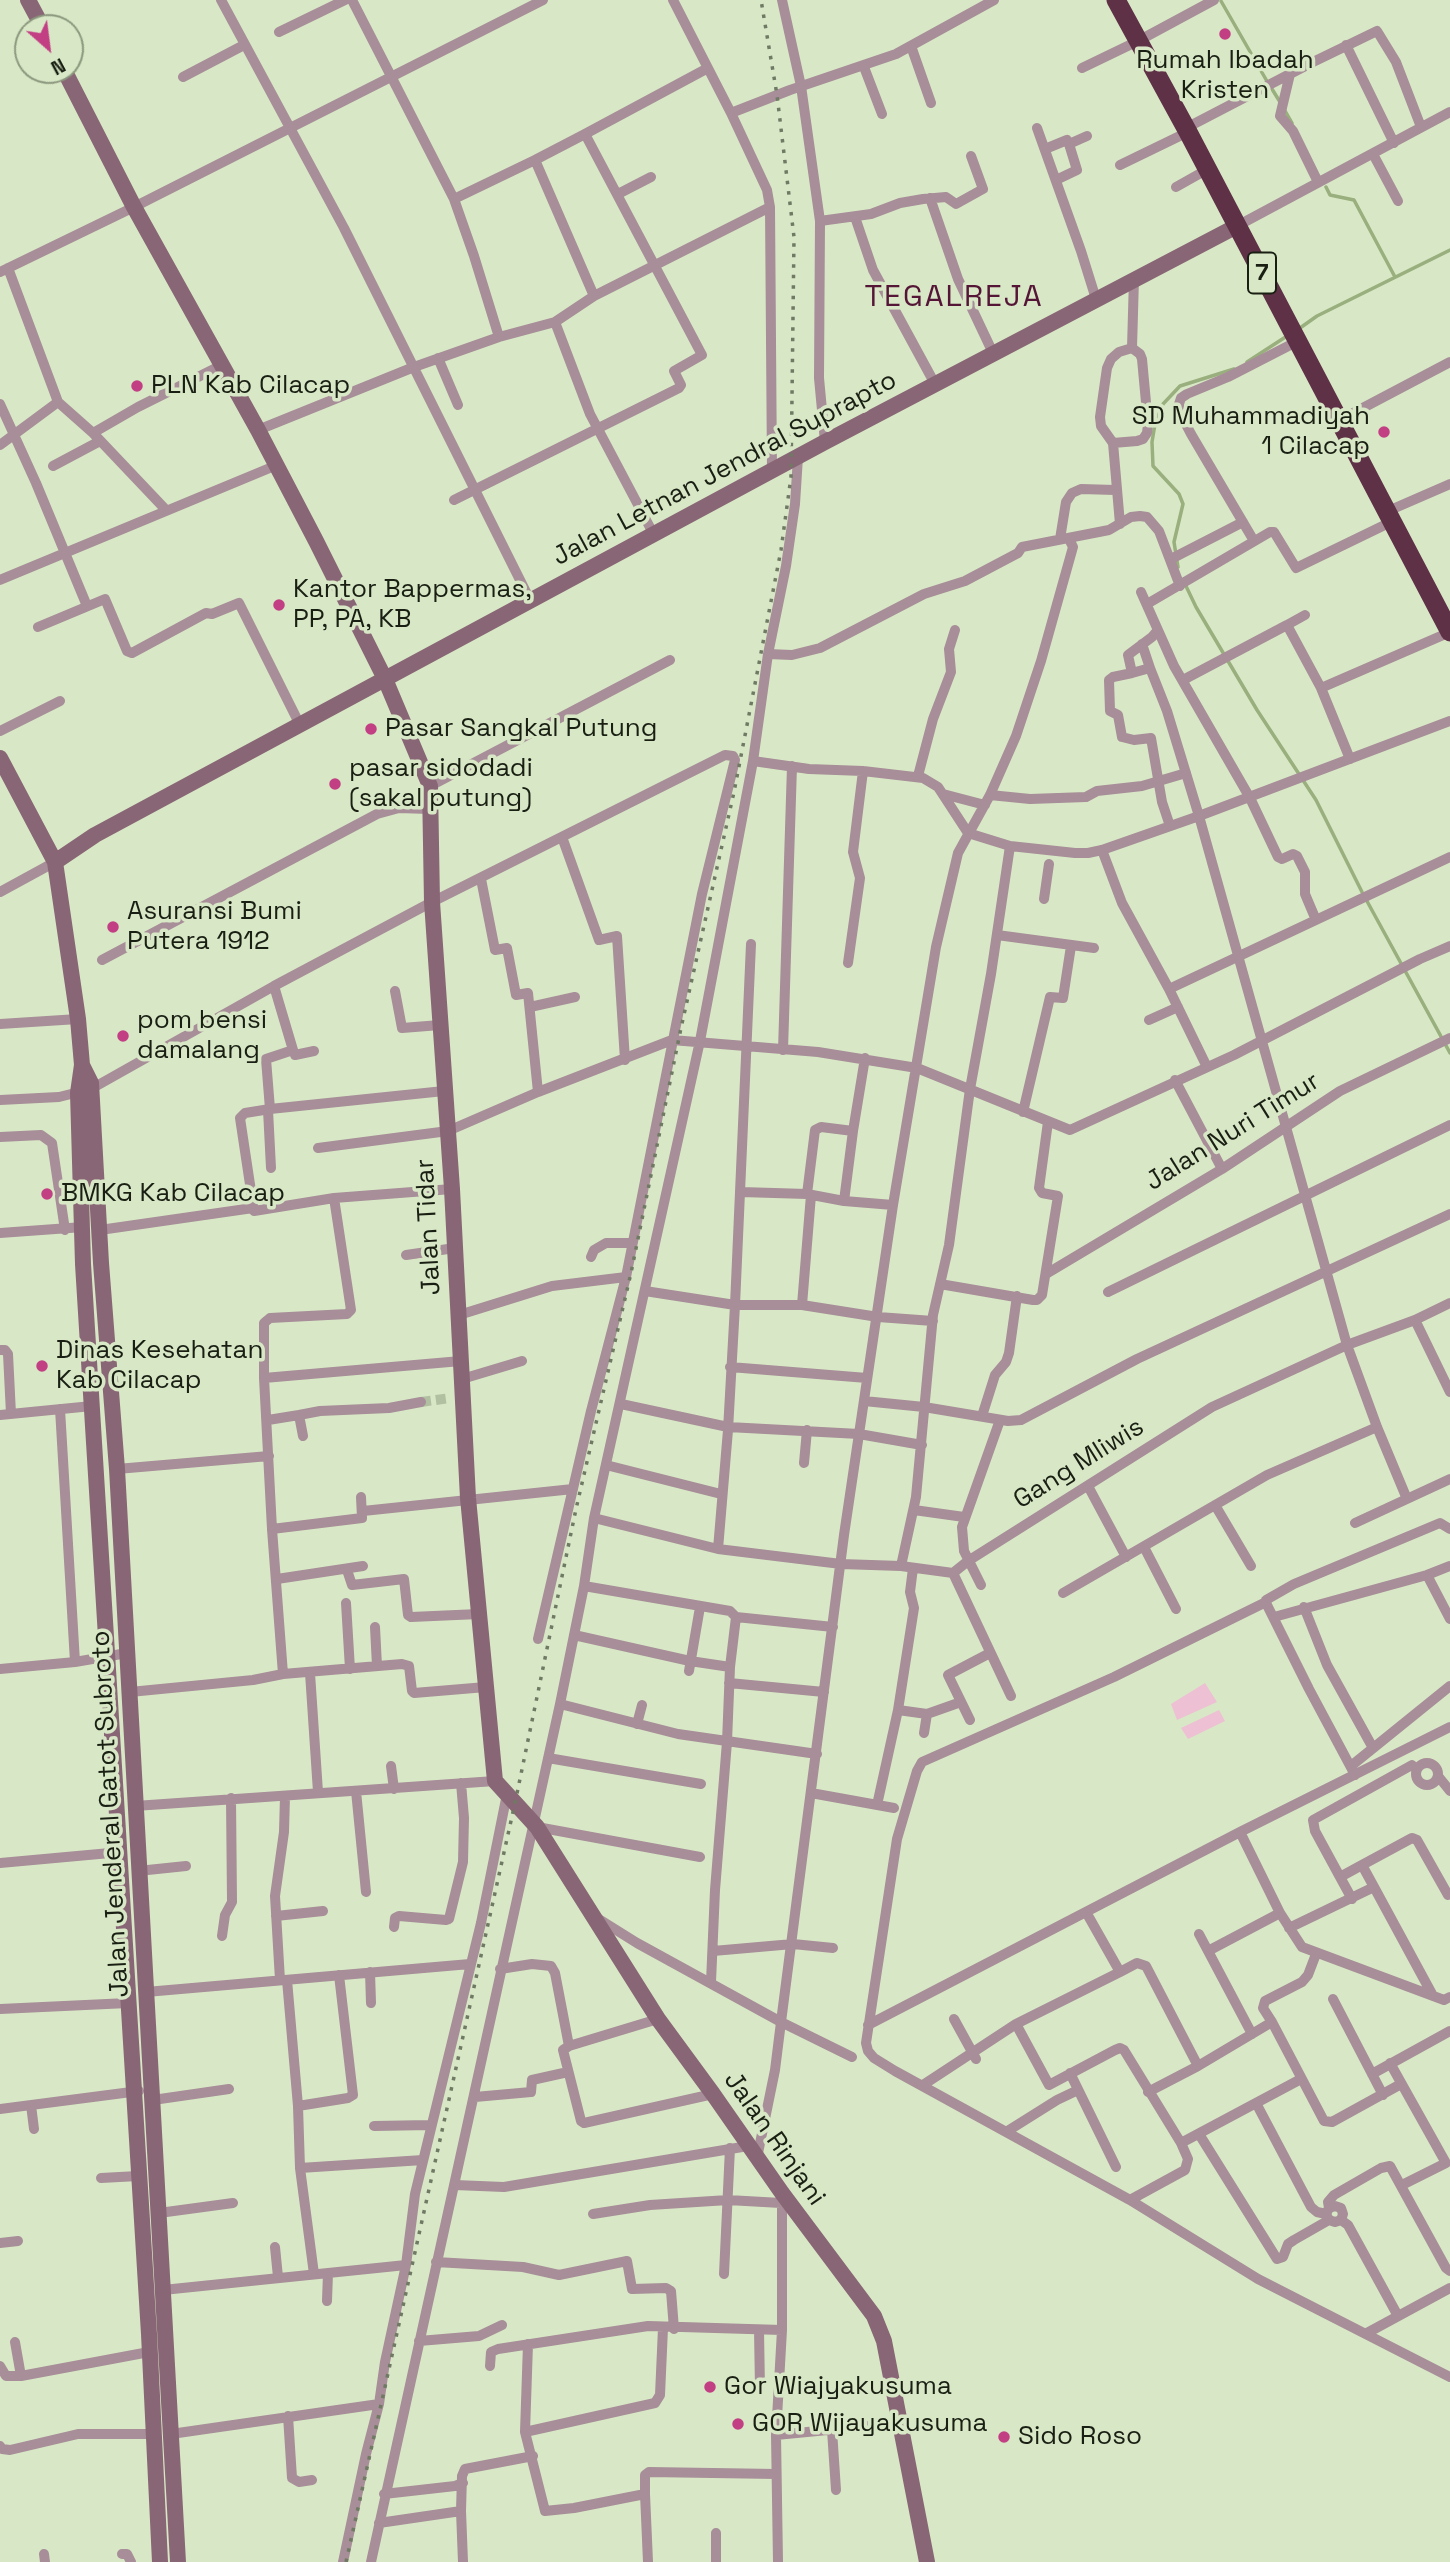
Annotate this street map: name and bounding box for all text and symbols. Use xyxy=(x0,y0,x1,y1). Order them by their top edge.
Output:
north arrow xyxy=(14,14,84,84)
marker: Rumah Ibadah Kristen xyxy=(1217,26,1233,42)
place label: Rumah Ibadah Kristen xyxy=(1136,45,1314,106)
text: N xyxy=(47,52,70,80)
road number: 7 xyxy=(1248,252,1276,294)
district label: TEGALREJA xyxy=(866,280,1042,316)
street label: Jalan Letnan Jendral Suprapto xyxy=(548,365,902,573)
place label: PLN Kab Cilacap xyxy=(151,370,350,402)
marker: PLN Kab Cilacap xyxy=(129,378,145,394)
place label: SD Muhammadiyah 1 Cilacap xyxy=(1132,401,1370,462)
marker: SD Muhammadiyah 1 Cilacap xyxy=(1376,424,1392,440)
place label: Kantor Bappermas, PP, PA, KB xyxy=(293,574,532,636)
marker: Kantor Bappermas, PP, PA, KB xyxy=(271,597,287,613)
place label: Pasar Sangkal Putung xyxy=(385,713,657,745)
marker: Pasar Sangkal Putung xyxy=(363,721,379,737)
place label: pasar sidodadi (sakal putung) xyxy=(349,753,533,814)
marker: pasar sidodadi (sakal putung) xyxy=(327,776,343,792)
place label: Asuransi Bumi Putera 1912 xyxy=(127,896,302,958)
marker: Asuransi Bumi Putera 1912 xyxy=(105,919,121,935)
place label: pom bensi damalang xyxy=(137,1005,267,1066)
marker: pom bensi damalang xyxy=(115,1028,131,1044)
street label: Jalan Nuri Timur xyxy=(1140,1066,1326,1198)
street label: Jalan Tidar xyxy=(410,1158,448,1296)
place label: BMKG Kab Cilacap xyxy=(61,1178,285,1210)
marker: BMKG Kab Cilacap xyxy=(39,1186,55,1202)
place label: Dinas Kesehatan Kab Cilacap xyxy=(56,1335,263,1396)
marker: Dinas Kesehatan Kab Cilacap xyxy=(34,1358,50,1374)
street label: Gang Mliwis xyxy=(1008,1412,1150,1516)
street label: Jalan Jenderal Gatot Subroto xyxy=(86,1630,136,1998)
street label: Jalan Rinjani xyxy=(716,2066,832,2212)
place label: Gor Wiajyakusuma xyxy=(724,2371,952,2403)
marker: Gor Wiajyakusuma xyxy=(702,2379,718,2395)
place label: GOR Wijayakusuma xyxy=(752,2408,987,2440)
marker: GOR Wijayakusuma xyxy=(730,2416,746,2432)
place label: Sido Roso xyxy=(1018,2421,1142,2453)
marker: Sido Roso xyxy=(996,2429,1012,2445)

